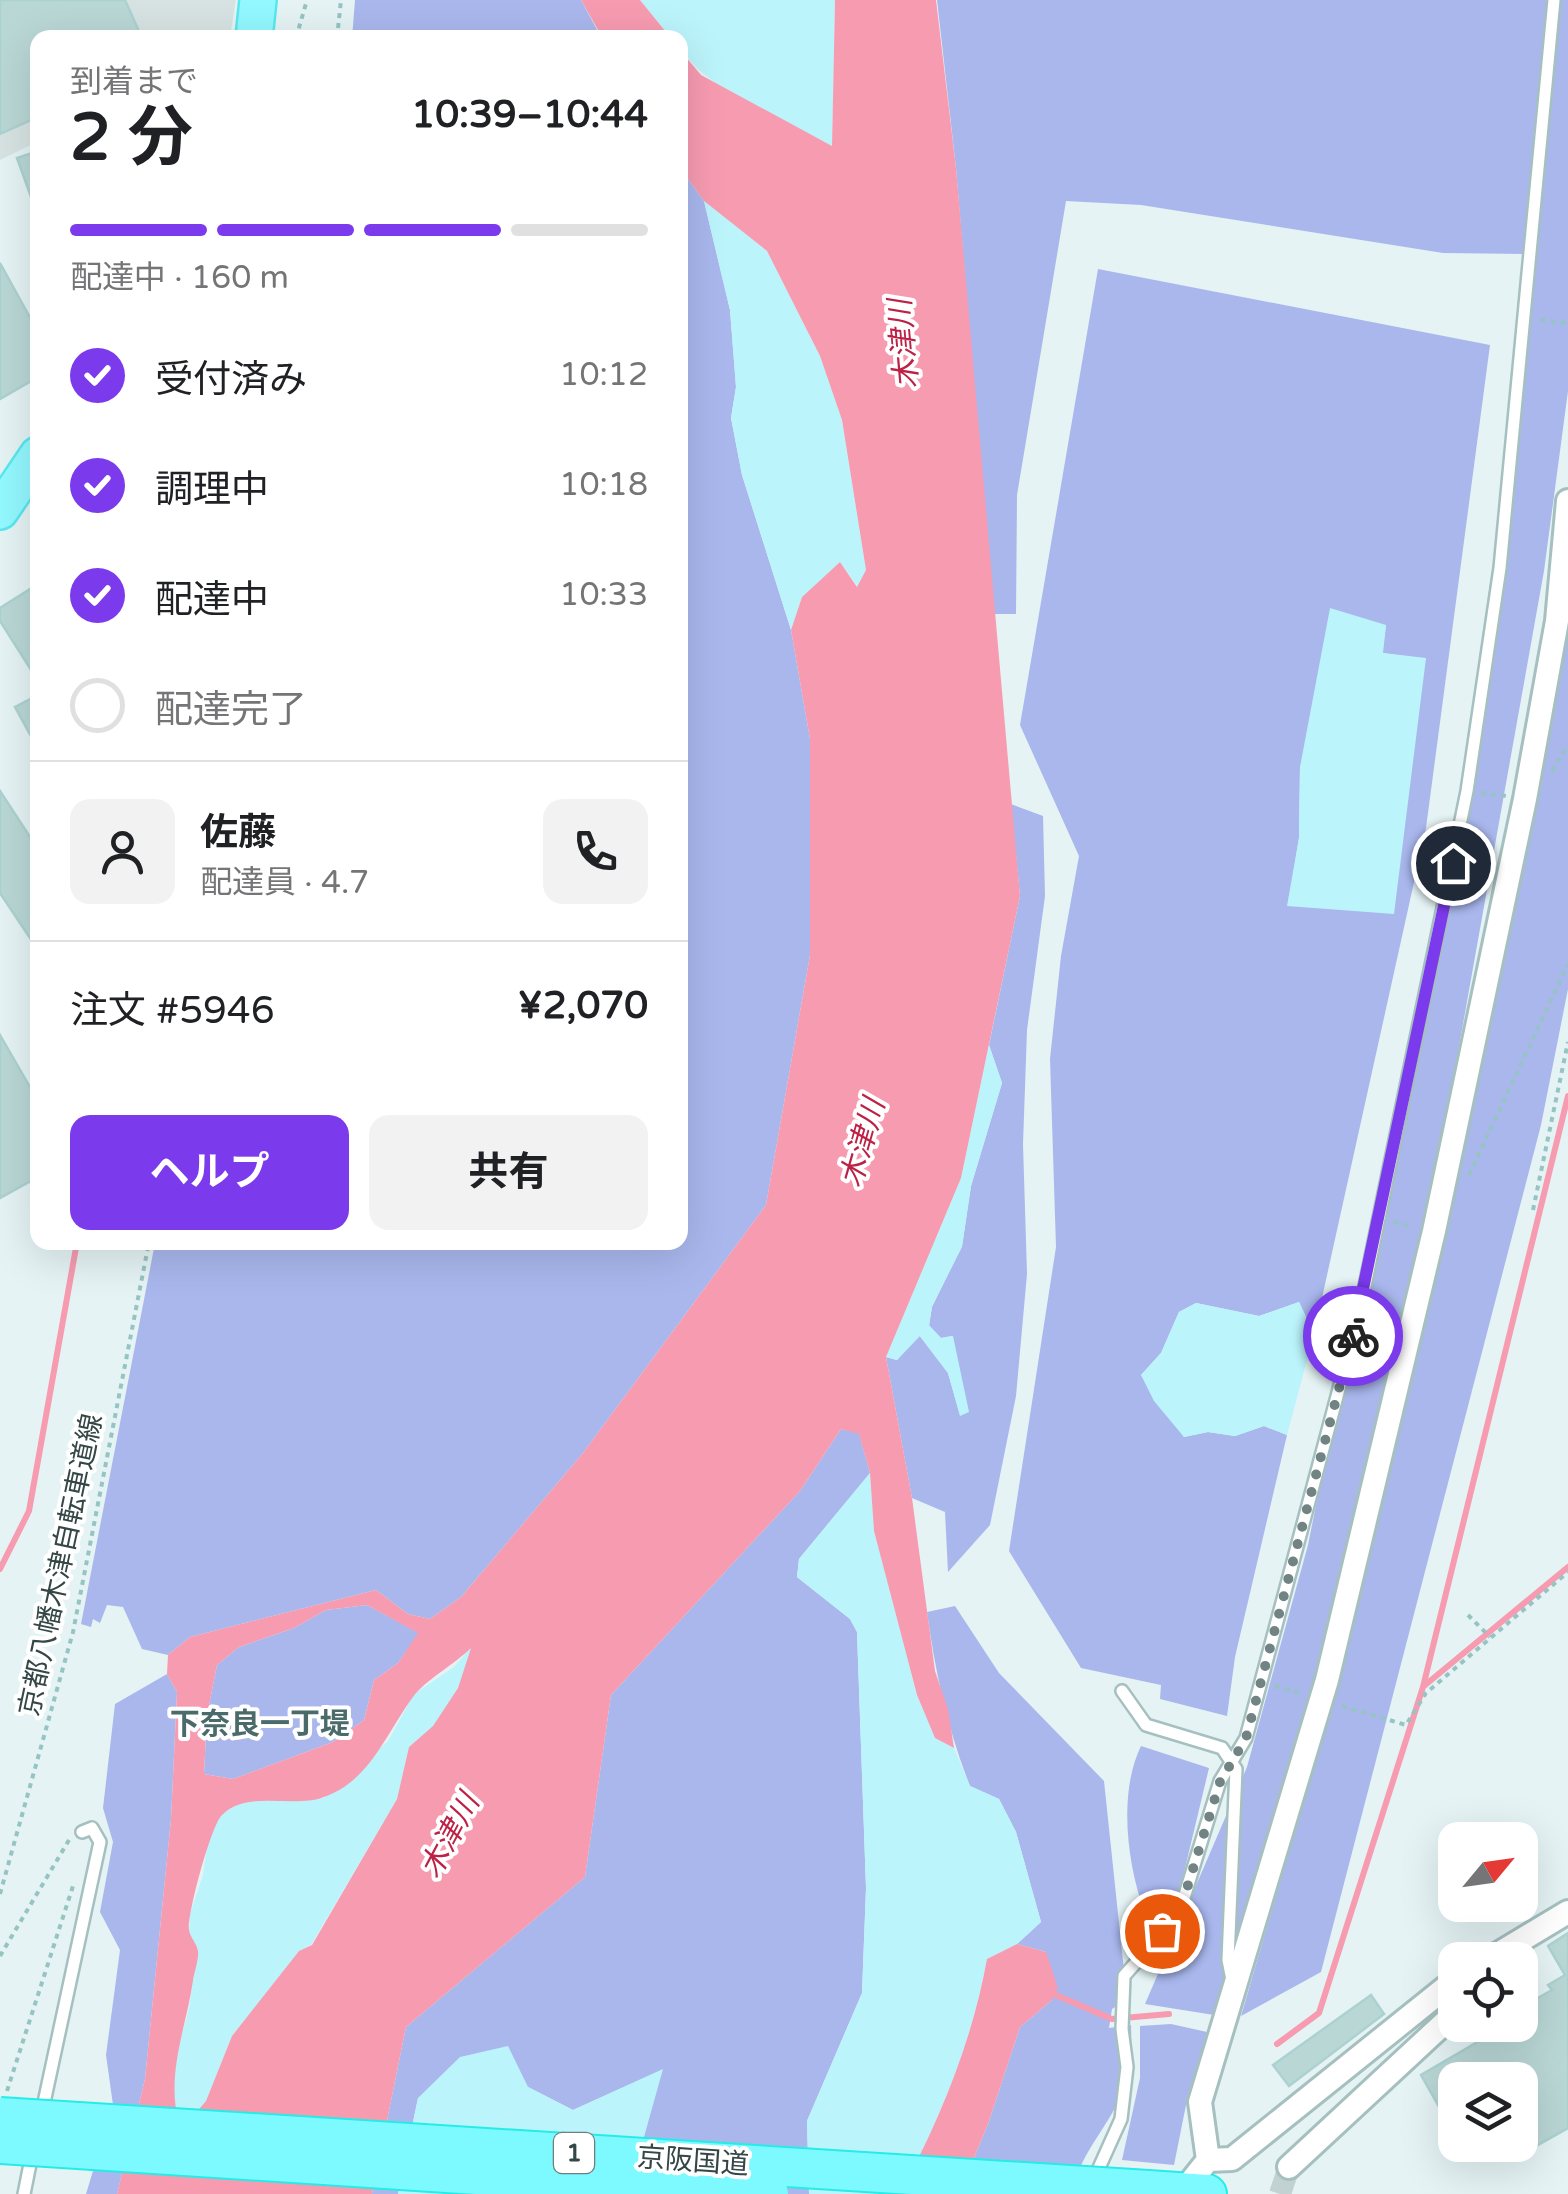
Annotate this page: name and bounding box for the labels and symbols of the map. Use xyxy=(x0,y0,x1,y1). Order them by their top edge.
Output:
water label: 木津川 xyxy=(881,295,926,390)
pin xyxy=(1411,821,1496,906)
water label: 木津川 xyxy=(833,1092,894,1191)
courier xyxy=(1303,1286,1403,1386)
street label: 京都八幡木津自転車道線 xyxy=(12,1411,110,1719)
district label: 下奈良一丁堤 xyxy=(170,1706,350,1743)
water label: 木津川 xyxy=(413,1785,489,1884)
north arrow xyxy=(1438,1822,1538,1922)
pin xyxy=(1120,1889,1205,1974)
road number: 1 xyxy=(554,2133,594,2173)
street label: 京阪国道 xyxy=(636,2140,750,2182)

